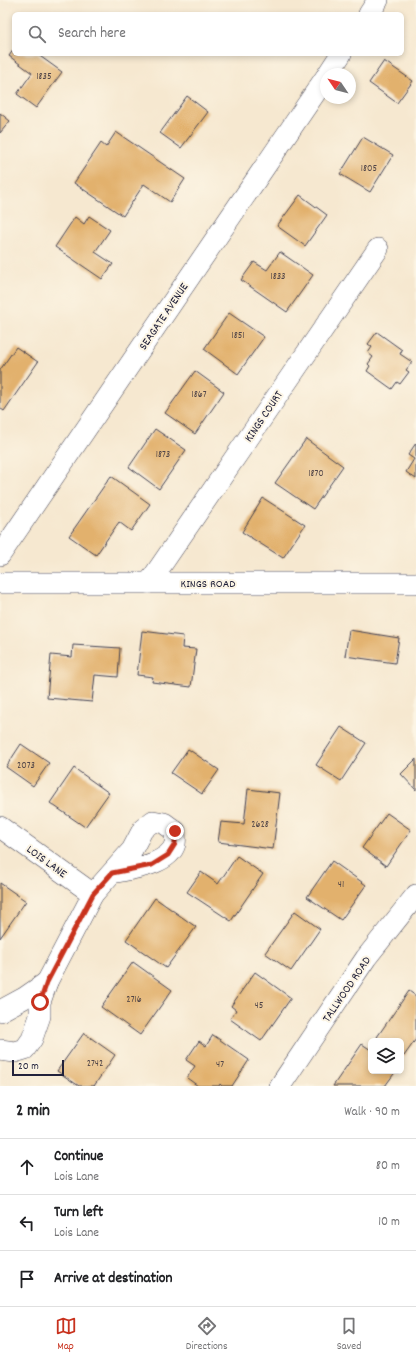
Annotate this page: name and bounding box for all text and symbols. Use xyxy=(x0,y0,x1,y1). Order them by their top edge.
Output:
search box xyxy=(12,12,404,56)
icon: search xyxy=(26,23,48,45)
text: Search here xyxy=(58,23,126,45)
north arrow xyxy=(320,68,356,104)
house number: 1835 xyxy=(36,70,52,84)
house number: 1805 xyxy=(361,162,378,176)
house number: 1833 xyxy=(270,270,286,284)
street label: SEAGATE AVENUE xyxy=(135,279,193,354)
house number: 1851 xyxy=(231,329,245,343)
house number: 1867 xyxy=(192,388,207,402)
street label: KINGS COURT xyxy=(241,388,288,446)
house number: 1873 xyxy=(156,448,170,462)
house number: 1870 xyxy=(308,467,324,481)
street label: KINGS ROAD xyxy=(181,576,235,593)
house number: 2073 xyxy=(17,759,35,773)
house number: 2628 xyxy=(251,818,269,832)
route end xyxy=(166,822,184,840)
street label: LOIS LANE xyxy=(22,842,70,883)
house number: 41 xyxy=(338,878,344,892)
street label: TALLWOOD ROAD xyxy=(319,953,376,1026)
route start xyxy=(31,993,49,1011)
house number: 2716 xyxy=(126,993,142,1007)
house number: 45 xyxy=(255,999,264,1013)
map controls xyxy=(368,1038,404,1074)
button: layers xyxy=(368,1038,404,1074)
house number: 2742 xyxy=(87,1057,103,1071)
scale bar xyxy=(12,1058,64,1077)
house number: 47 xyxy=(216,1058,224,1072)
text: 20 m xyxy=(18,1059,39,1075)
text: 2 min xyxy=(16,1100,50,1124)
text: Walk · 90 m xyxy=(344,1103,400,1122)
text: Continue xyxy=(54,1146,103,1168)
icon: ahead xyxy=(16,1156,38,1178)
text: 80 m xyxy=(376,1157,400,1176)
text: Lois Lane xyxy=(54,1168,99,1187)
text: Turn left xyxy=(54,1202,103,1224)
icon: left xyxy=(16,1212,38,1234)
text: 10 m xyxy=(378,1213,400,1232)
text: Lois Lane xyxy=(54,1224,99,1243)
icon: arrive xyxy=(16,1268,38,1290)
text: Arrive at destination xyxy=(54,1268,172,1290)
tab: Map xyxy=(55,1315,77,1355)
tab: Directions xyxy=(186,1315,228,1355)
tab: Saved xyxy=(337,1315,361,1355)

